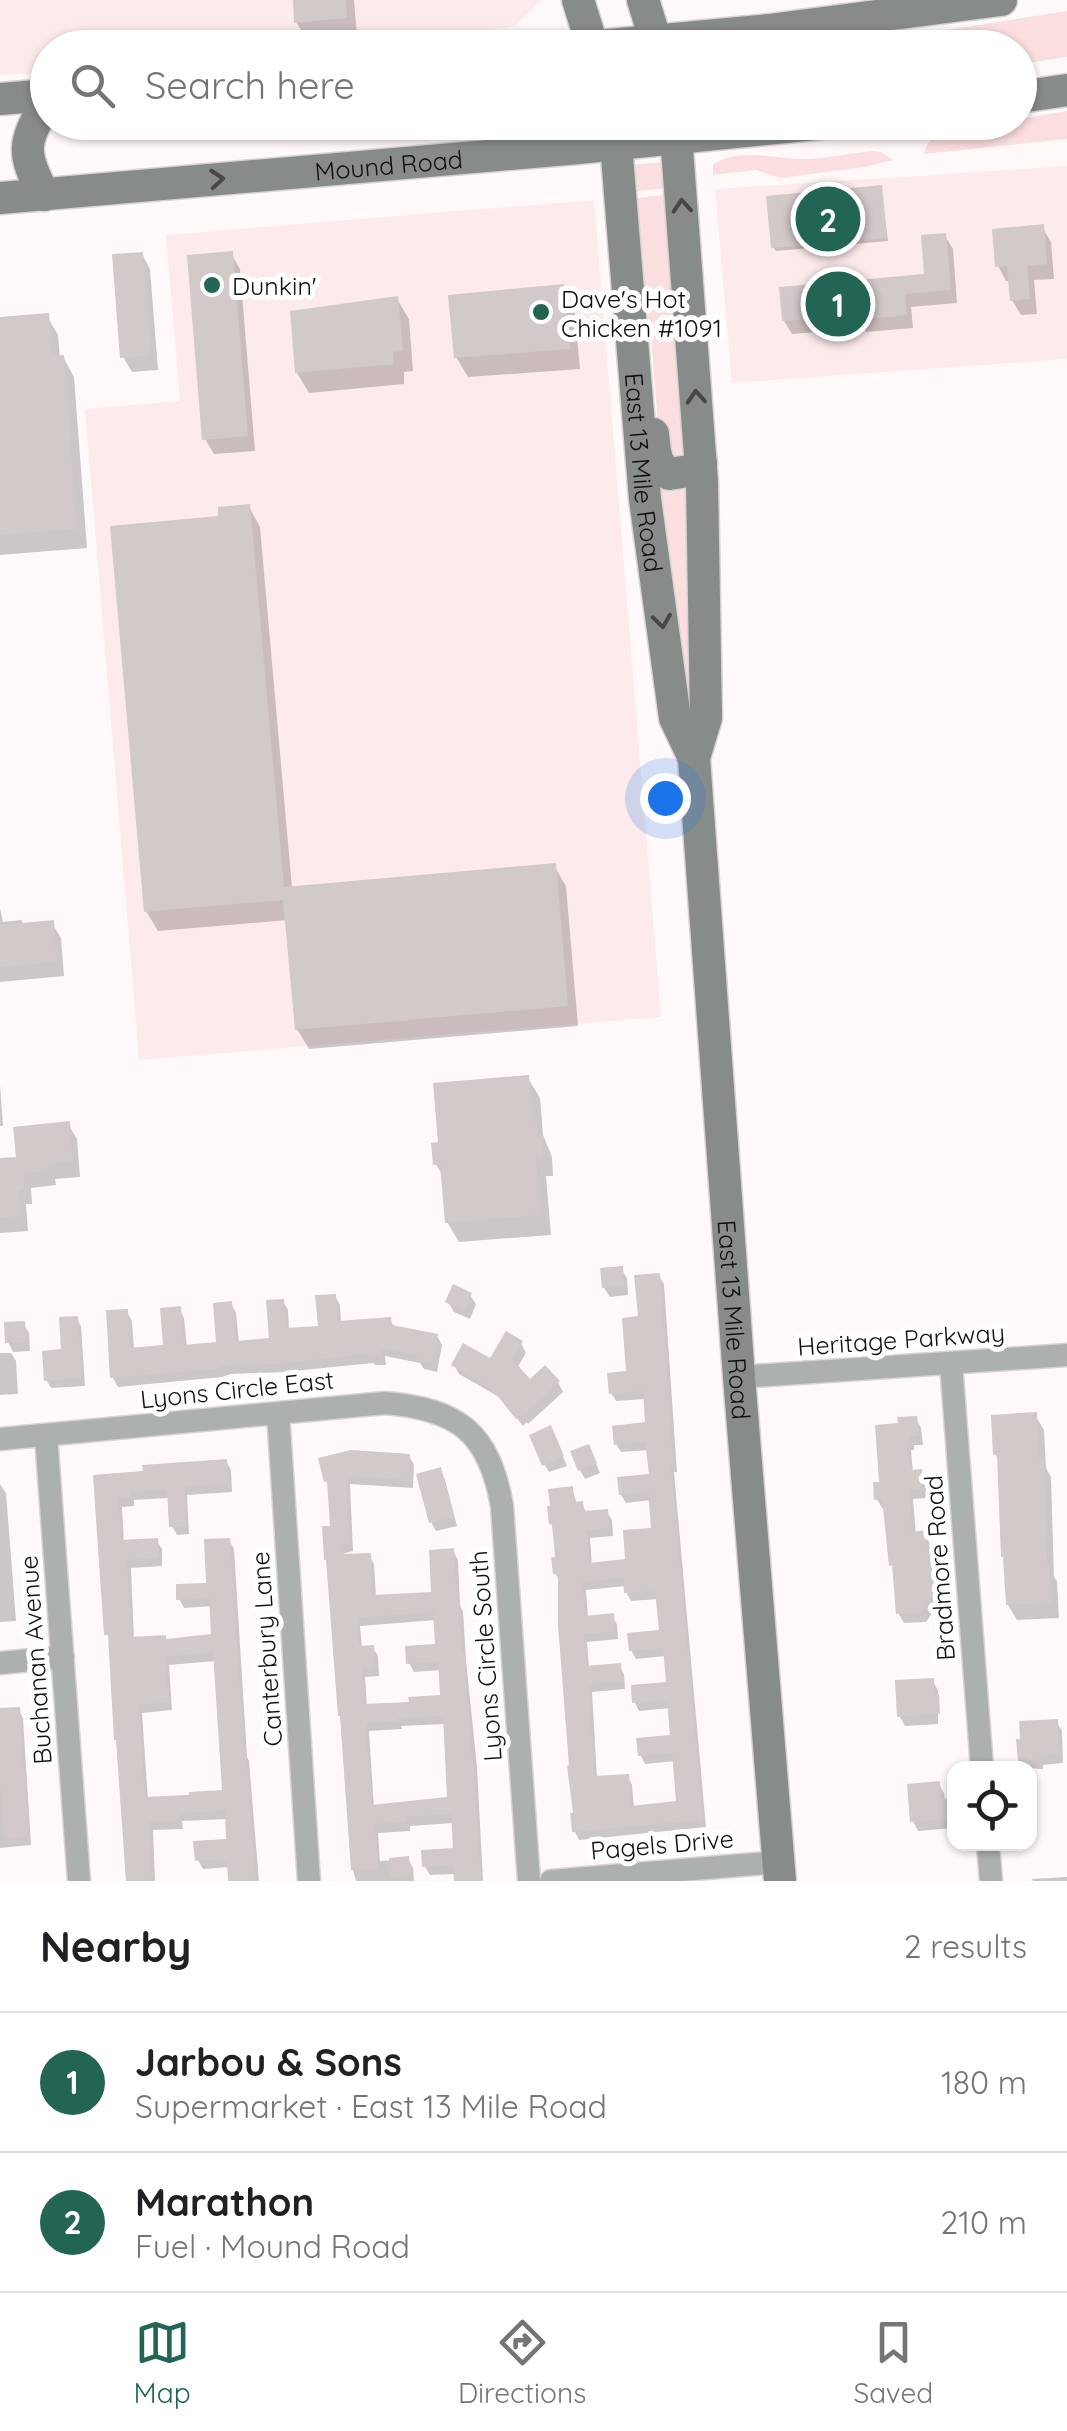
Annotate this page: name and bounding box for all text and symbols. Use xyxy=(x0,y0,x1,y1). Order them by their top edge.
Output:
search box xyxy=(30,30,1037,140)
icon: search xyxy=(65,58,120,113)
text: Search here xyxy=(145,61,355,109)
street label: Mound Road xyxy=(313,143,464,186)
one-way arrow xyxy=(209,169,225,191)
pin: 2 xyxy=(796,182,860,256)
one-way arrow xyxy=(671,198,693,214)
pin: 1 xyxy=(806,266,870,342)
place label: Dunkin' xyxy=(232,270,317,301)
marker: Dunkin' xyxy=(201,274,223,296)
place label: Dave's Hot Chicken #1091 xyxy=(561,283,722,343)
marker: Dave's Hot Chicken #1091 xyxy=(530,301,552,323)
street label: East 13 Mile Road xyxy=(619,372,670,574)
one-way arrow xyxy=(686,388,707,404)
one-way arrow xyxy=(651,613,672,629)
your location xyxy=(640,773,691,824)
street label: East 13 Mile Road xyxy=(712,1219,758,1421)
street label: Heritage Parkway xyxy=(796,1316,1006,1362)
street label: Lyons Circle East xyxy=(139,1363,335,1415)
street label: Bradmore Road xyxy=(917,1474,961,1662)
street label: Lyons Circle South xyxy=(462,1550,508,1762)
street label: Canterbury Lane xyxy=(244,1551,288,1747)
street label: Buchanan Avenue xyxy=(12,1555,58,1765)
map controls xyxy=(947,1761,1037,1851)
button: locate xyxy=(947,1761,1037,1851)
street label: Pagels Drive xyxy=(589,1822,735,1866)
text: Nearby xyxy=(40,1920,191,1973)
text: 2 results xyxy=(904,1926,1027,1966)
text: Jarbou & Sons xyxy=(135,2038,402,2086)
text: 1 xyxy=(66,2062,79,2102)
text: 180 m xyxy=(941,2062,1027,2102)
text: Supermarket · East 13 Mile Road xyxy=(135,2086,607,2126)
text: Marathon xyxy=(135,2178,314,2226)
text: 2 xyxy=(63,2202,82,2242)
text: 210 m xyxy=(940,2202,1027,2242)
text: Fuel · Mound Road xyxy=(135,2226,410,2266)
tab: Map xyxy=(134,2315,191,2410)
tab: Directions xyxy=(458,2315,586,2410)
tab: Saved xyxy=(854,2315,933,2410)

